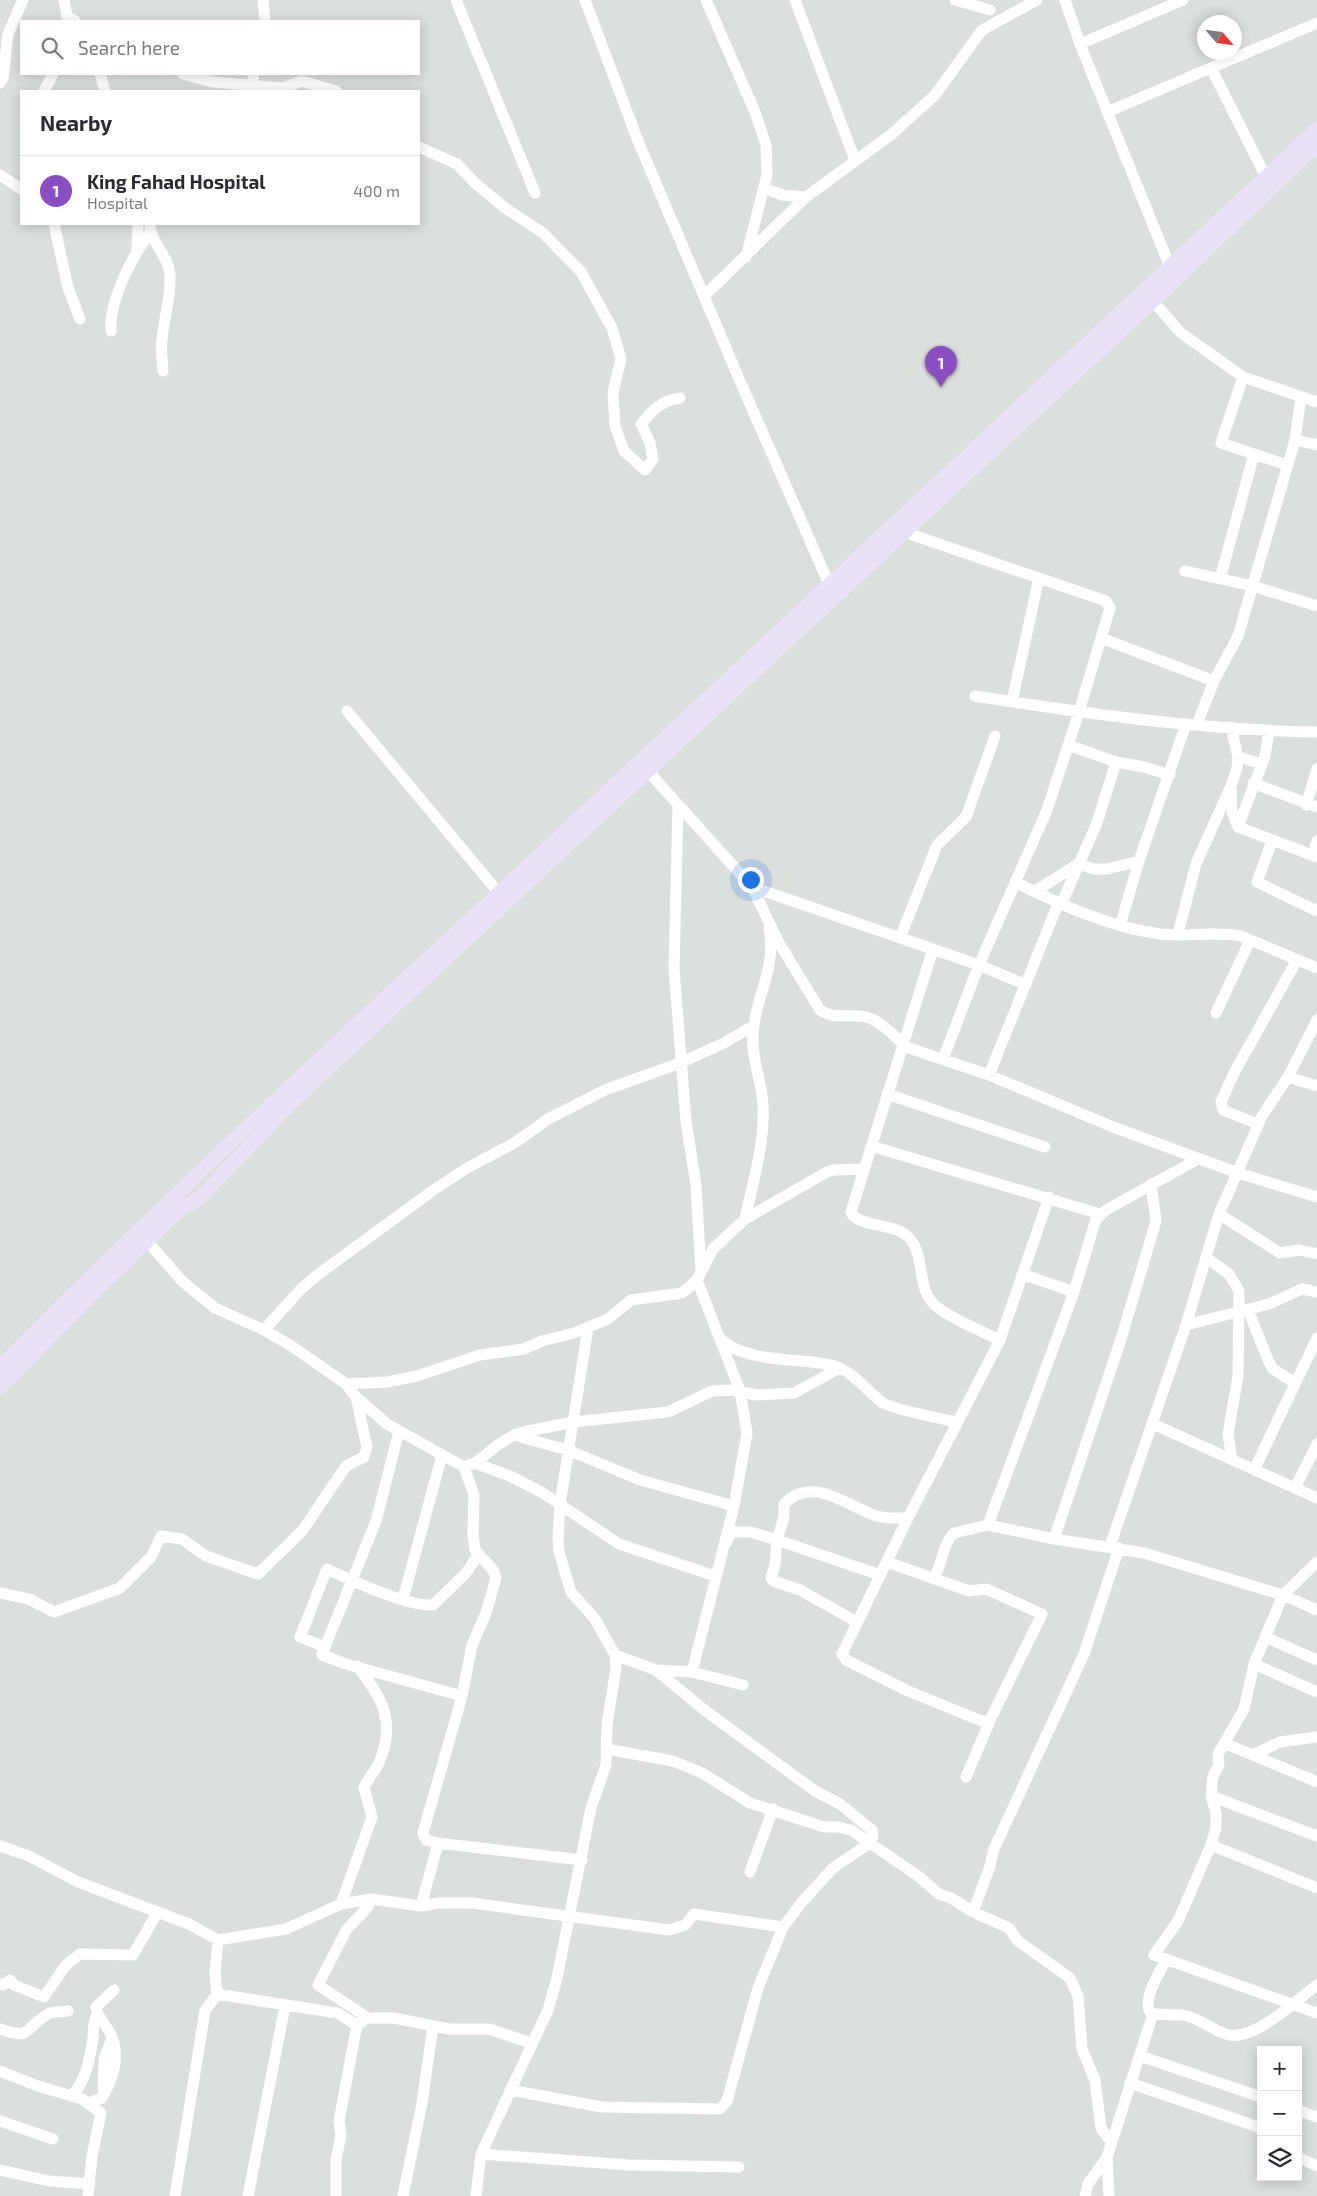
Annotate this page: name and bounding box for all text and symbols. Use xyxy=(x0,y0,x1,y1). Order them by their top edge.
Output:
north arrow xyxy=(1197,15,1242,60)
search box xyxy=(20,20,420,75)
icon: search xyxy=(38,34,66,62)
text: Search here xyxy=(78,36,180,59)
text: Nearby xyxy=(40,110,112,135)
text: King Fahad Hospital xyxy=(87,170,266,193)
text: 1 xyxy=(53,181,59,200)
text: 400 m xyxy=(353,181,400,200)
text: Hospital xyxy=(87,193,148,212)
pin: 1 xyxy=(925,346,957,387)
your location xyxy=(738,867,764,893)
map controls xyxy=(1257,2046,1302,2181)
button: + xyxy=(1257,2046,1302,2091)
button: − xyxy=(1257,2091,1302,2136)
button: layers xyxy=(1257,2136,1302,2181)

